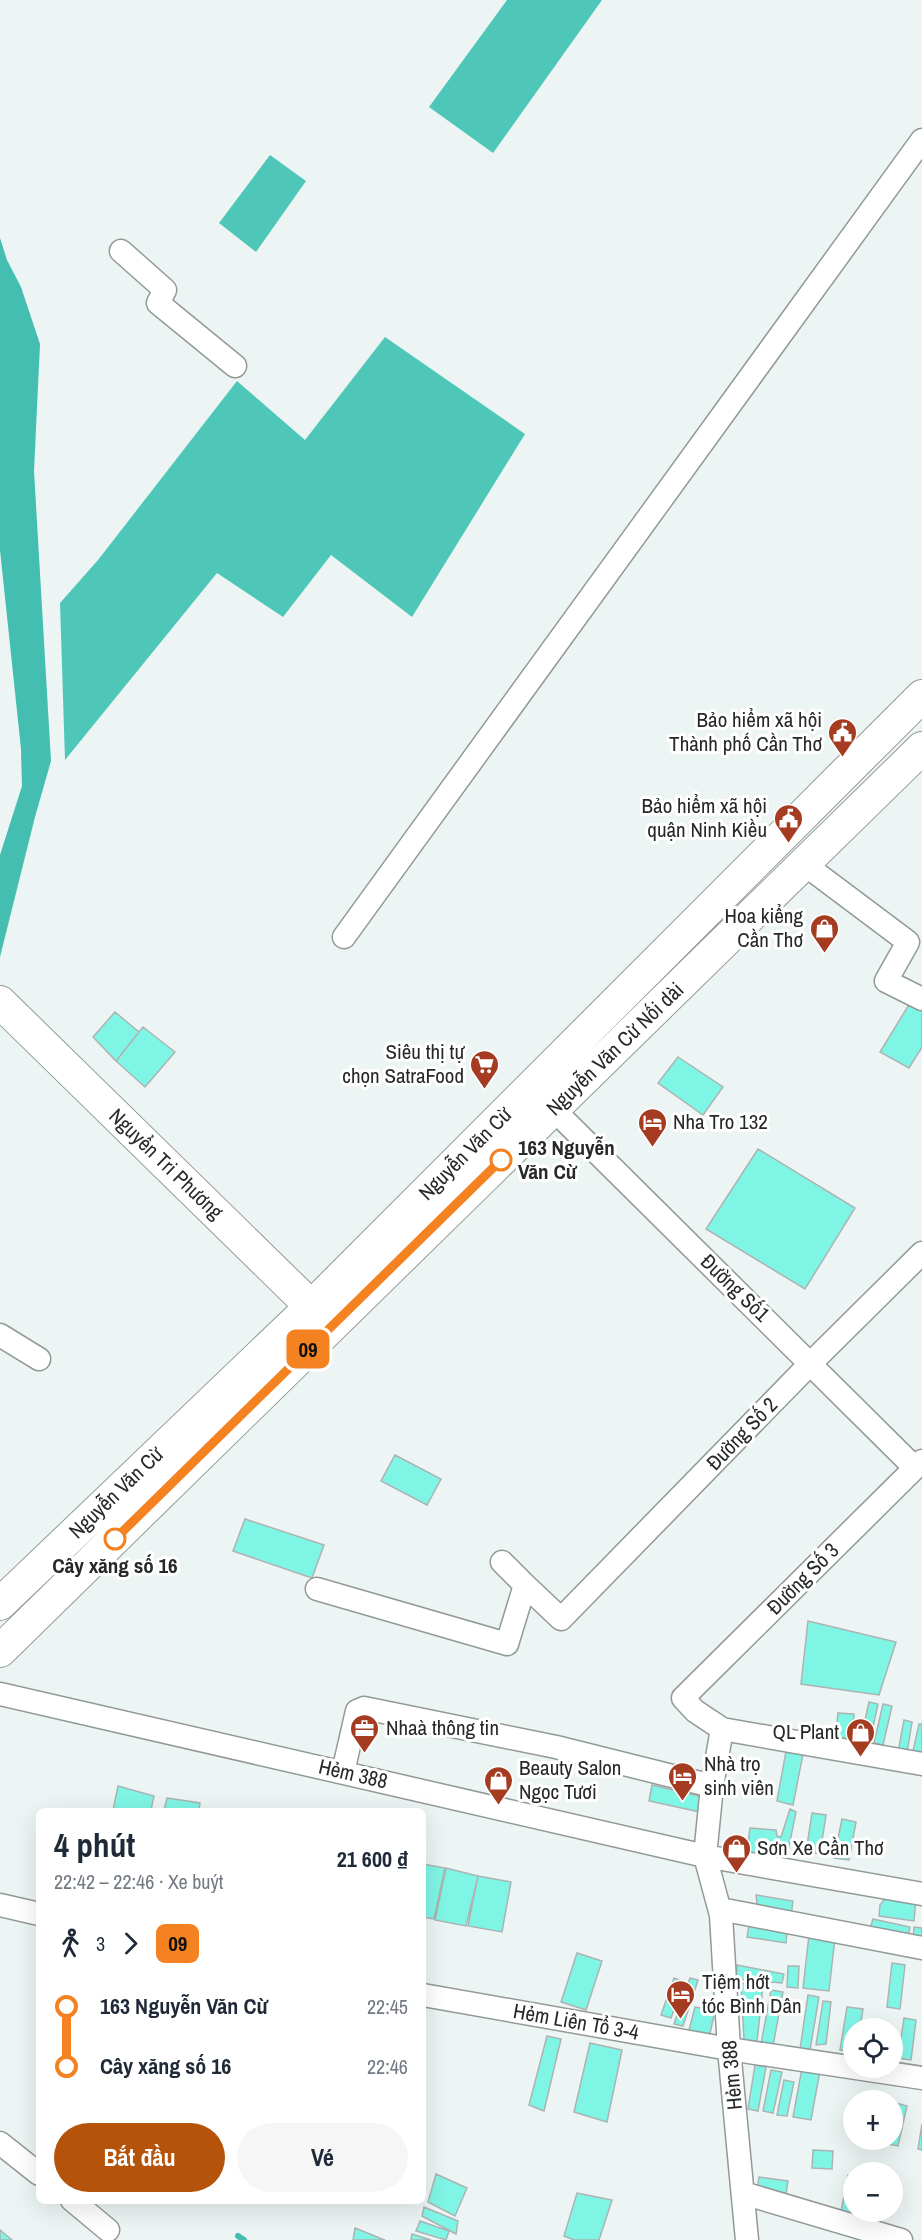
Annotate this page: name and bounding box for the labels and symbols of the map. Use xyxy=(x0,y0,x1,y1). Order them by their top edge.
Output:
place label: Bảo hiểm xã hội Thành phố Cần Thơ xyxy=(669,705,822,758)
public building icon: Bảo hiểm xã hội Thành phố Cần Thơ xyxy=(827,716,859,758)
place label: Bảo hiểm xã hội quận Ninh Kiều xyxy=(642,791,767,844)
public building icon: Bảo hiểm xã hội quận Ninh Kiều xyxy=(772,802,804,844)
place label: Hoa kiểng Cần Thơ xyxy=(725,901,803,954)
shop icon: Hoa kiểng Cần Thơ xyxy=(808,912,840,954)
street label: Nguyễn Văn Cừ Nối dài xyxy=(540,975,690,1122)
place label: Siêu thị tự chọn SatraFood xyxy=(342,1037,465,1090)
supermarket icon: Siêu thị tự chọn SatraFood xyxy=(469,1048,501,1090)
street label: Nguyễn Văn Cừ xyxy=(412,1100,518,1206)
street label: Nguyển Tri Phương xyxy=(103,1102,230,1226)
hotel icon: Nha Tro 132 xyxy=(636,1106,668,1148)
place label: Nha Tro 132 xyxy=(673,1107,768,1136)
place label: 163 Nguyễn Văn Cừ xyxy=(518,1133,615,1186)
marker: 163 Nguyễn Văn Cừ xyxy=(490,1149,512,1171)
street label: Đường Số1 xyxy=(694,1247,777,1328)
line badge: 09 xyxy=(281,1330,335,1368)
street label: Đường Số 2 xyxy=(700,1391,784,1476)
street label: Nguyễn Văn Cừ xyxy=(62,1439,170,1545)
marker: Cây xăng số 16 xyxy=(104,1528,126,1550)
street label: Đường Số 3 xyxy=(760,1536,845,1621)
place label: Cây xăng số 16 xyxy=(52,1551,178,1580)
office icon: Nhaà thông tin xyxy=(349,1712,381,1754)
place label: Nhaà thông tin xyxy=(386,1713,499,1742)
shop icon: QL Plant xyxy=(844,1716,876,1758)
place label: QL Plant xyxy=(773,1717,839,1746)
place label: Nhà trọ sinh viên xyxy=(704,1749,774,1802)
street label: Hẻm 388 xyxy=(316,1752,390,1796)
place label: Beauty Salon Ngọc Tươi xyxy=(519,1753,621,1806)
hotel icon: Nhà trọ sinh viên xyxy=(667,1760,699,1802)
shop icon: Beauty Salon Ngọc Tươi xyxy=(482,1764,514,1806)
shop icon: Sơn Xe Cần Thơ xyxy=(720,1832,752,1874)
place label: Sơn Xe Cần Thơ xyxy=(757,1833,884,1862)
place label: Tiệm hớt tóc Bình Dân xyxy=(702,1967,802,2020)
hotel icon: Tiệm hớt tóc Bình Dân xyxy=(665,1978,697,2020)
street label: Hẻm Liên Tổ 3-4 xyxy=(511,1996,642,2047)
street label: Hẻm 388 xyxy=(714,2039,749,2111)

